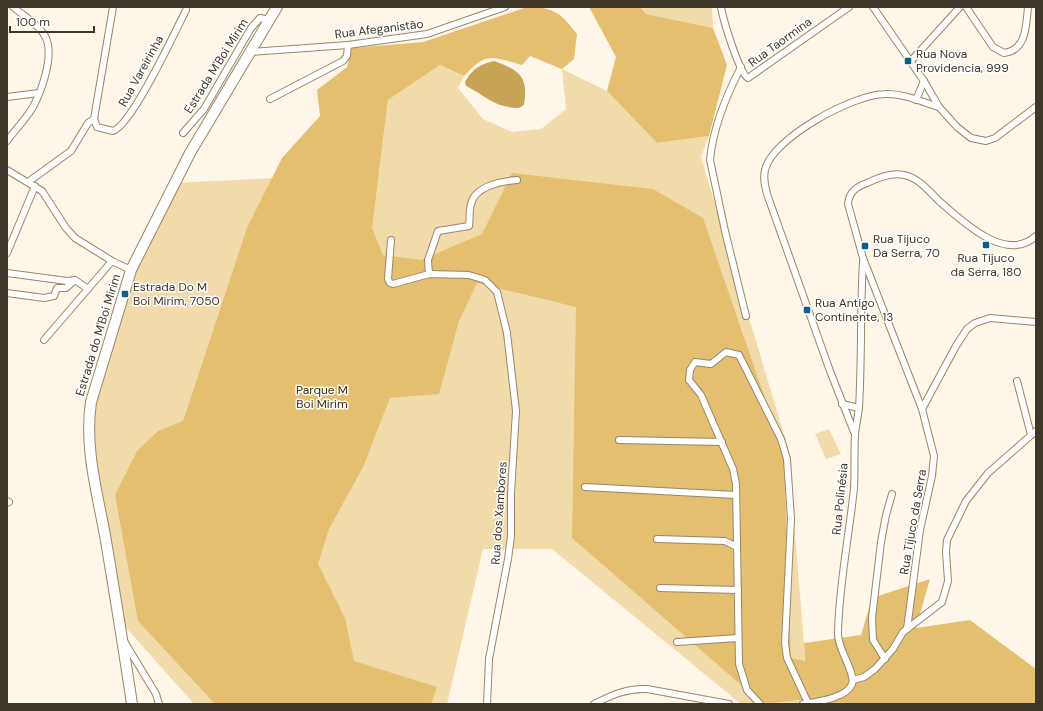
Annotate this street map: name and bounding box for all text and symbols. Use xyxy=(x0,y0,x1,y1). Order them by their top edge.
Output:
scale bar xyxy=(10,8,94,34)
text: 100 m xyxy=(16,14,50,30)
street label: Rua Taormina xyxy=(745,14,815,70)
street label: Estrada M'Boi Mirim xyxy=(180,16,252,116)
street label: Rua Afeganistão xyxy=(334,16,424,42)
street label: Rua Vareirinha xyxy=(115,33,167,109)
place label: Rua Nova Providencia, 999 xyxy=(916,46,1009,76)
marker: Rua Nova Providencia, 999 xyxy=(903,56,913,66)
place label: Rua Tijuco Da Serra, 70 xyxy=(873,231,940,261)
marker: Rua Tijuco da Serra, 180 xyxy=(981,240,991,250)
marker: Rua Tijuco Da Serra, 70 xyxy=(860,241,870,251)
place label: Rua Tijuco da Serra, 180 xyxy=(950,250,1022,280)
street label: Estrada do M'Boi Mirim xyxy=(72,272,124,398)
place label: Estrada Do M Boi Mirim, 7050 xyxy=(133,279,220,309)
marker: Estrada Do M Boi Mirim, 7050 xyxy=(120,289,130,299)
place label: Rua Antigo Continente, 13 xyxy=(815,295,893,325)
marker: Rua Antigo Continente, 13 xyxy=(802,305,812,315)
park label: Parque M Boi Mirim xyxy=(296,382,348,412)
street label: Rua dos Xambores xyxy=(487,461,511,565)
street label: Rua Polinésia xyxy=(828,462,852,536)
street label: Rua Tijuco da Serra xyxy=(896,468,930,576)

